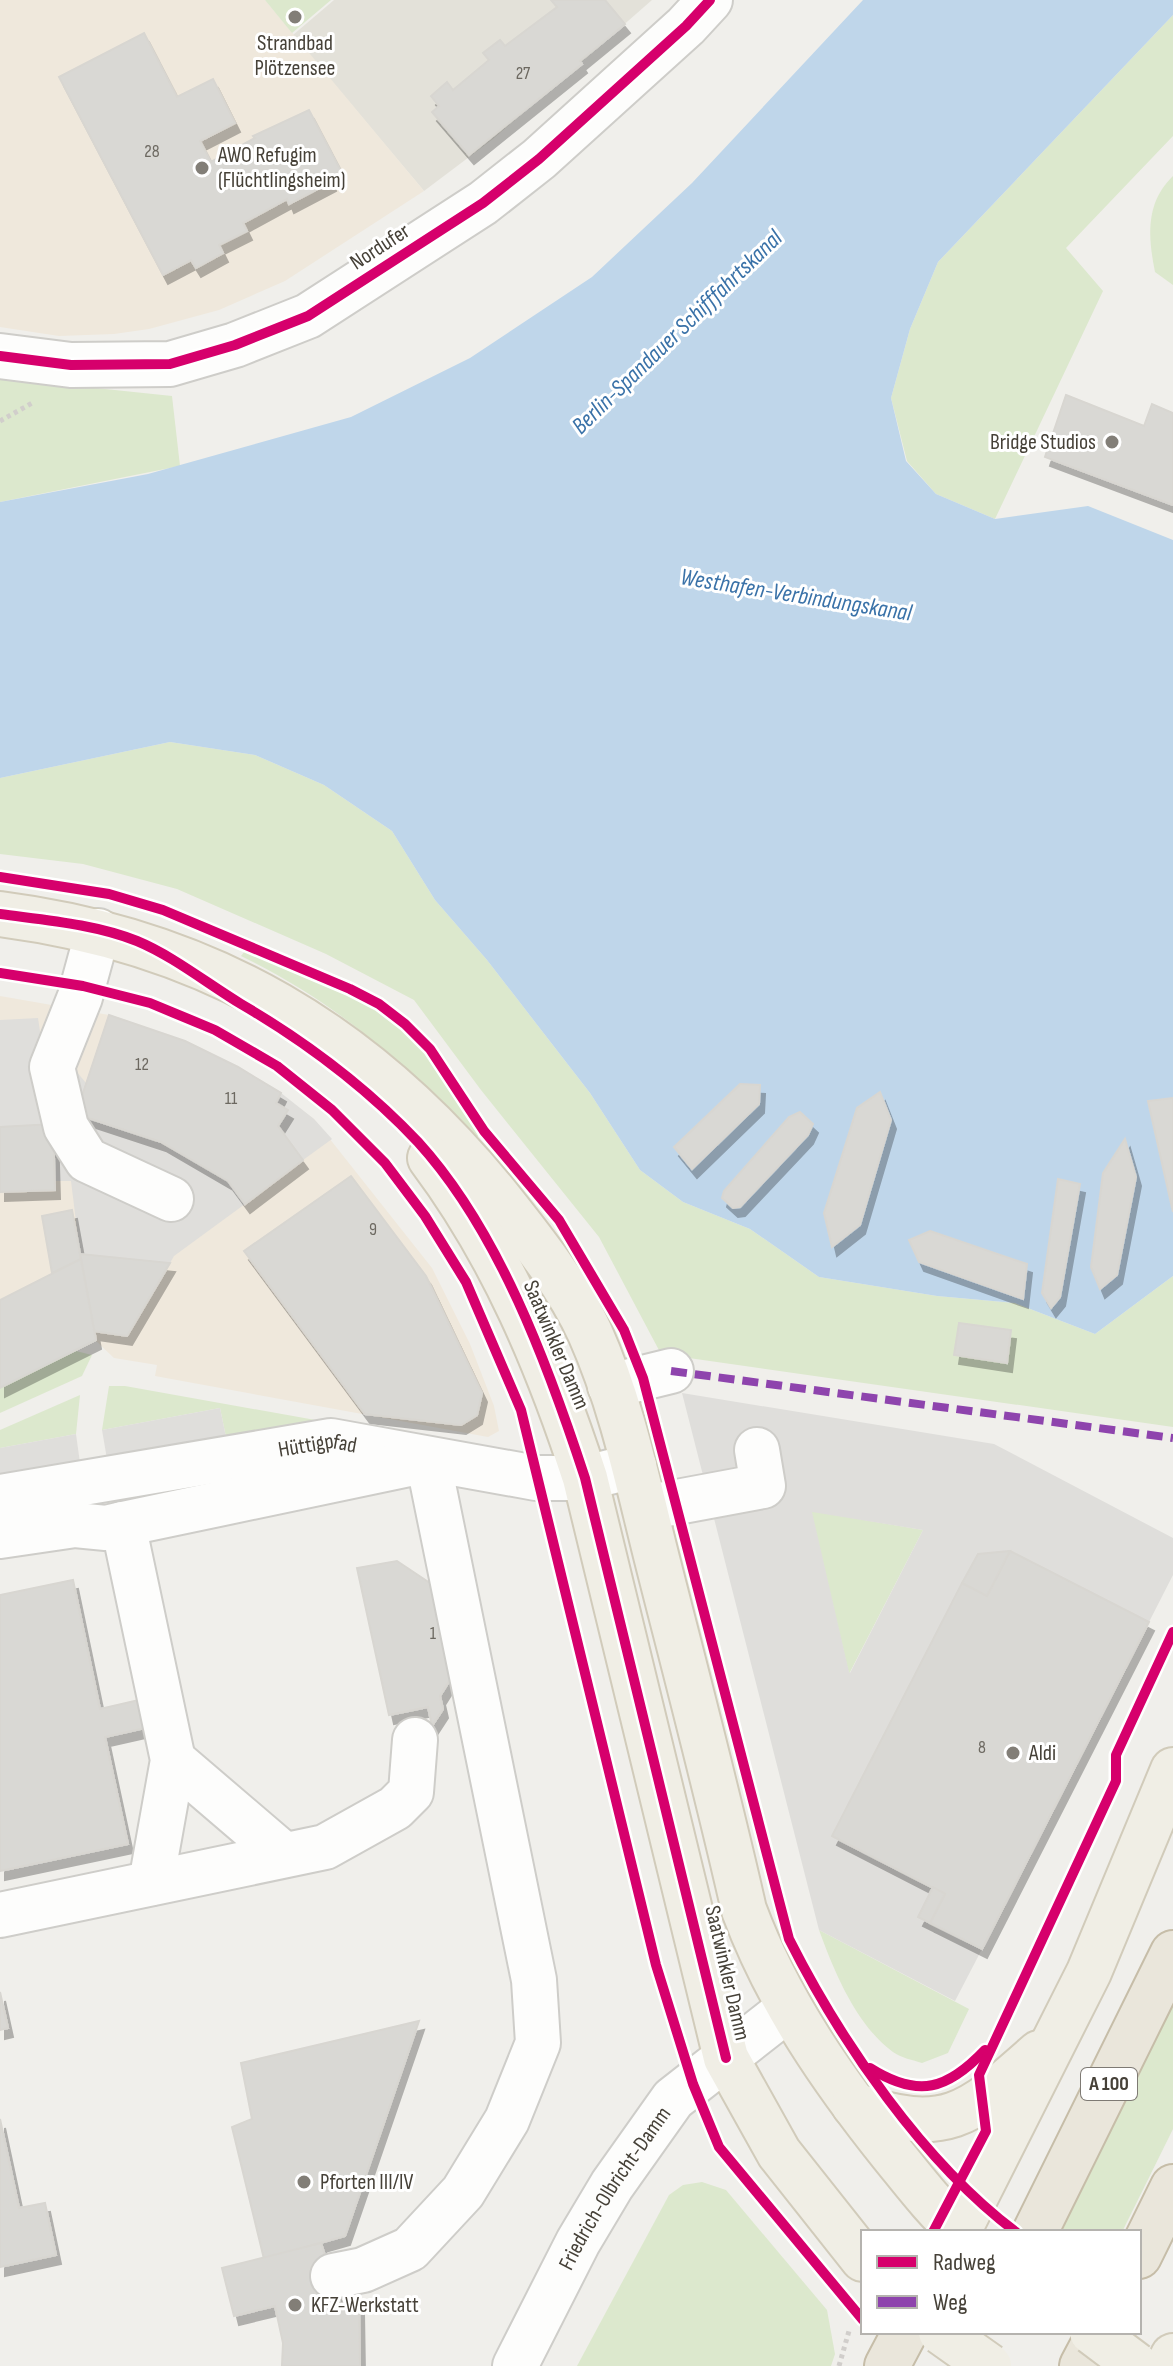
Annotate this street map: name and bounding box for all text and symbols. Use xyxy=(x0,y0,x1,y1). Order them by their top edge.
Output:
marker: Strandbad Plötzensee xyxy=(286,8,304,26)
place label: Strandbad Plötzensee xyxy=(255,30,335,82)
house number: 27 xyxy=(516,63,531,84)
house number: 28 xyxy=(144,141,160,162)
place label: AWO Refugim (Flüchtlingsheim) xyxy=(217,142,345,194)
marker: AWO Refugim (Flüchtlingsheim) xyxy=(193,159,211,177)
street label: Nordufer xyxy=(345,218,415,276)
water label: Berlin-Spandauer Schifffahrtskanal xyxy=(566,223,789,440)
place label: Bridge Studios xyxy=(990,429,1096,456)
marker: Bridge Studios xyxy=(1103,433,1121,451)
water label: Westhafen-Verbindungskanal xyxy=(678,562,914,628)
house number: 12 xyxy=(135,1054,149,1075)
house number: 11 xyxy=(225,1088,238,1109)
house number: 9 xyxy=(369,1219,377,1240)
street label: Saatwinkler Damm xyxy=(517,1276,595,1414)
street label: Hüttigpfad xyxy=(276,1427,359,1463)
house number: 1 xyxy=(430,1623,437,1644)
house number: 8 xyxy=(978,1737,986,1758)
place label: Aldi xyxy=(1028,1740,1056,1767)
marker: Aldi xyxy=(1004,1744,1022,1762)
street label: Saatwinkler Damm xyxy=(698,1903,756,2043)
road number: A 100 xyxy=(1081,2068,1137,2100)
street label: Friedrich-Olbricht-Damm xyxy=(553,2101,677,2274)
place label: Pforten III/IV xyxy=(320,2169,414,2196)
marker: Pforten III/IV xyxy=(295,2173,313,2191)
legend xyxy=(861,2230,1141,2334)
text: Radweg xyxy=(933,2248,996,2277)
text: Weg xyxy=(933,2288,967,2317)
place label: KFZ-Werkstatt xyxy=(311,2292,419,2319)
marker: KFZ-Werkstatt xyxy=(286,2296,304,2314)

